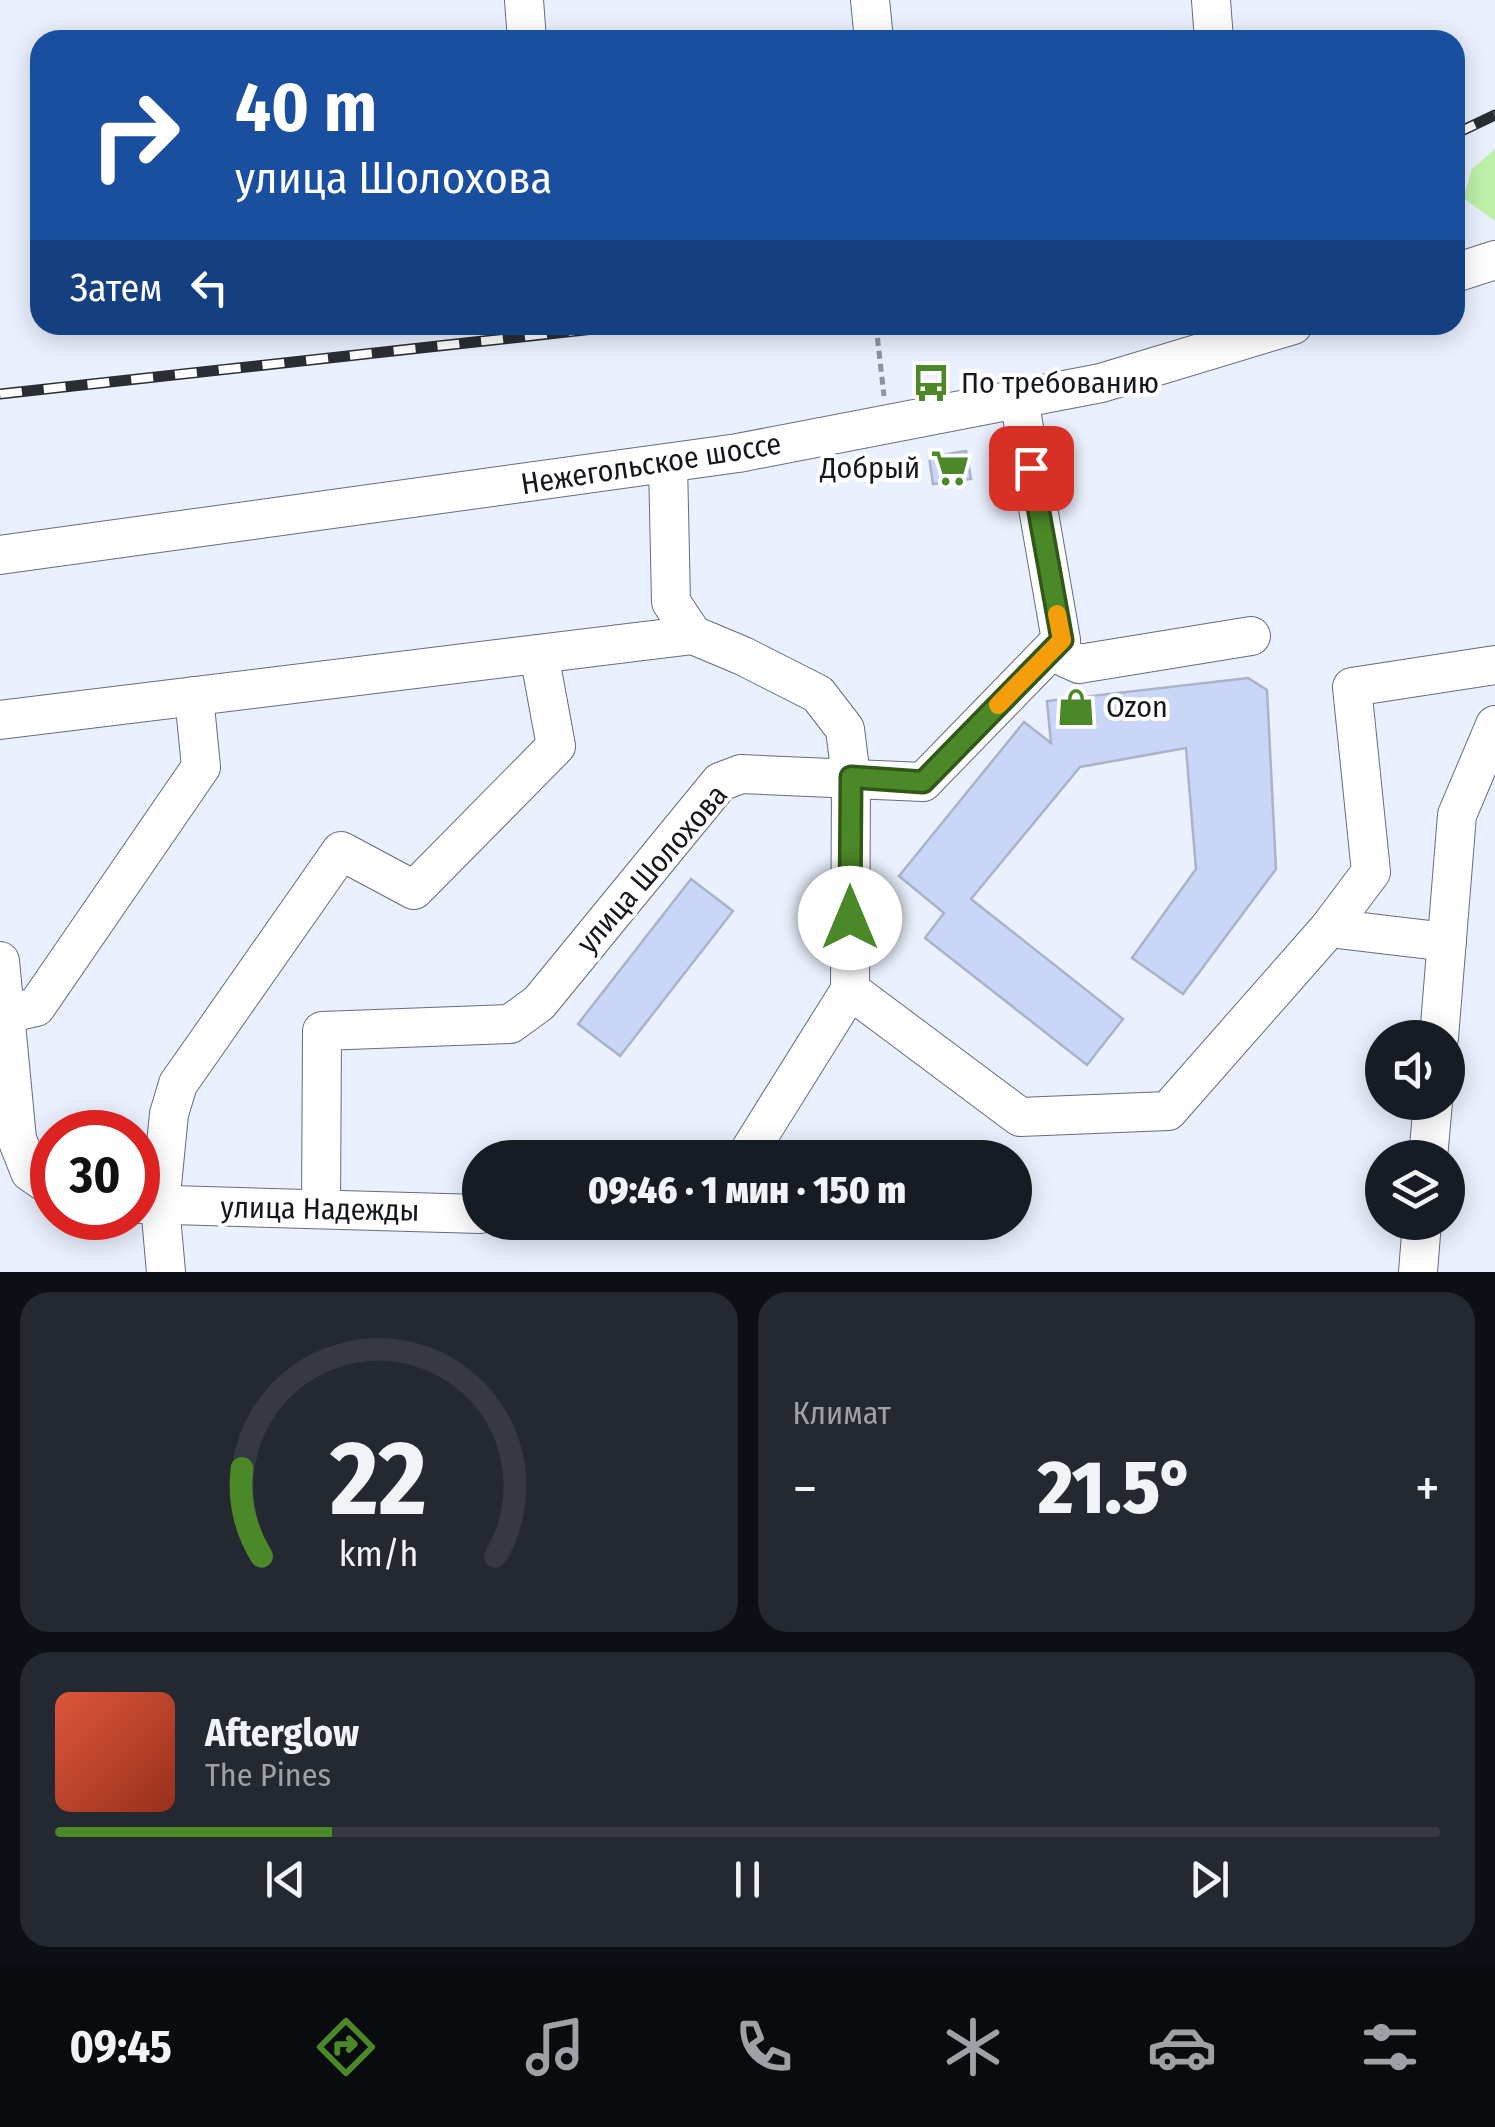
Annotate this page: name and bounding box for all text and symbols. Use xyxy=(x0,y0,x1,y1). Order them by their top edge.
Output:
text: 40 m xyxy=(235,66,377,150)
icon: right xyxy=(70,70,200,200)
text: улица Шолохова xyxy=(235,151,552,205)
icon: left xyxy=(182,260,237,315)
text: Затем xyxy=(70,265,162,311)
bus stop icon: По требованию xyxy=(910,362,952,404)
place label: По требованию xyxy=(961,365,1159,401)
street label: Нежегольское шоссе xyxy=(518,426,784,502)
pin xyxy=(989,426,1074,511)
icon: arrive xyxy=(1004,441,1059,496)
supermarket icon: Добрый xyxy=(929,447,971,489)
place label: Добрый xyxy=(819,450,920,486)
shop icon: Ozon xyxy=(1055,686,1097,728)
place label: Ozon xyxy=(1106,689,1168,725)
street label: улица Шолохова xyxy=(569,777,735,961)
position arrow xyxy=(798,866,902,970)
map controls xyxy=(1365,1020,1465,1240)
button: sound xyxy=(1365,1020,1465,1120)
speed limit sign: 30 xyxy=(30,1110,160,1240)
button: layers xyxy=(1365,1140,1465,1240)
text: 09:46 · 1 мин · 150 m xyxy=(588,1167,906,1213)
street label: улица Надежды xyxy=(220,1189,420,1229)
text: Климат xyxy=(793,1394,891,1432)
text: 22 xyxy=(330,1417,427,1542)
text: 21.5° xyxy=(1038,1443,1194,1533)
text: − xyxy=(793,1456,817,1522)
text: + xyxy=(1415,1456,1440,1522)
text: km/h xyxy=(339,1533,419,1575)
text: Afterglow xyxy=(205,1710,359,1756)
text: The Pines xyxy=(205,1756,331,1794)
icon: previous xyxy=(258,1852,313,1907)
icon: pause xyxy=(720,1852,775,1907)
icon: next xyxy=(1182,1852,1237,1907)
icon: directions xyxy=(311,2012,381,2082)
icon: music xyxy=(520,2012,590,2082)
icon: phone xyxy=(729,2012,799,2082)
icon: climate xyxy=(938,2012,1008,2082)
icon: car xyxy=(1147,2012,1217,2082)
icon: filters xyxy=(1355,2012,1425,2082)
text: 09:45 xyxy=(69,2020,172,2074)

